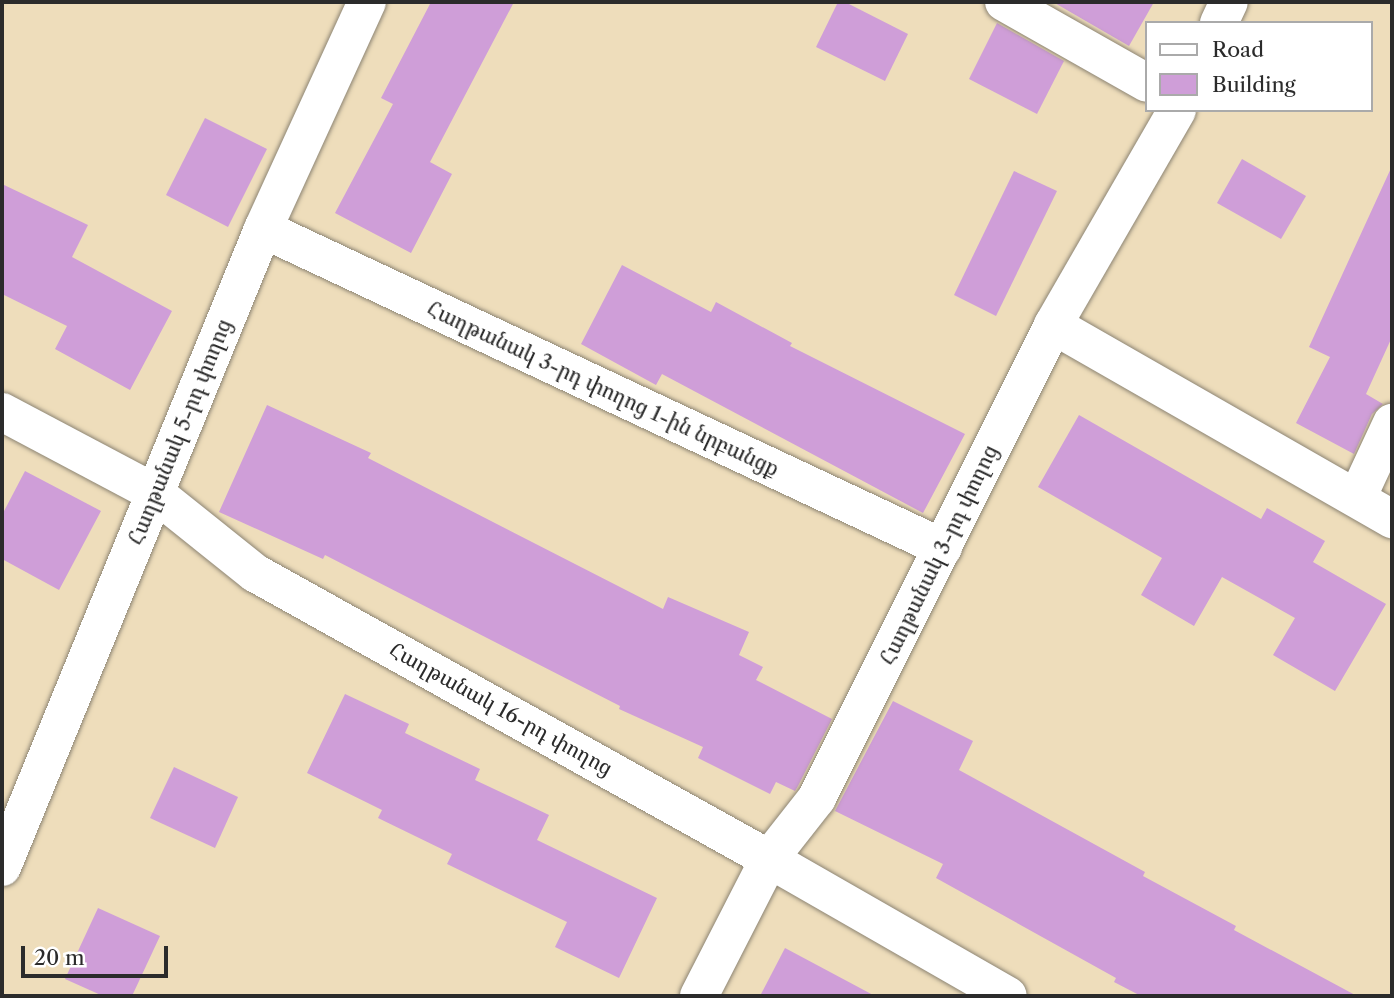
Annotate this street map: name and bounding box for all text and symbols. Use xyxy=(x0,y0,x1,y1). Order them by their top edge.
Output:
legend xyxy=(1146,21,1373,112)
text: Road xyxy=(1212,37,1264,62)
text: Building xyxy=(1212,72,1296,97)
street label: Հաղթանակ 3-րդ փողոց 1-ին նրբանցք xyxy=(423,296,783,482)
street label: Հաղթանակ 5-րդ փողոց xyxy=(123,315,237,549)
street label: Հաղթանակ 3-րդ փողոց xyxy=(875,441,1003,669)
street label: Հաղթանակ 16-րդ փողոց xyxy=(385,637,617,781)
scale bar xyxy=(24,932,172,976)
text: 20 m xyxy=(34,945,85,970)

